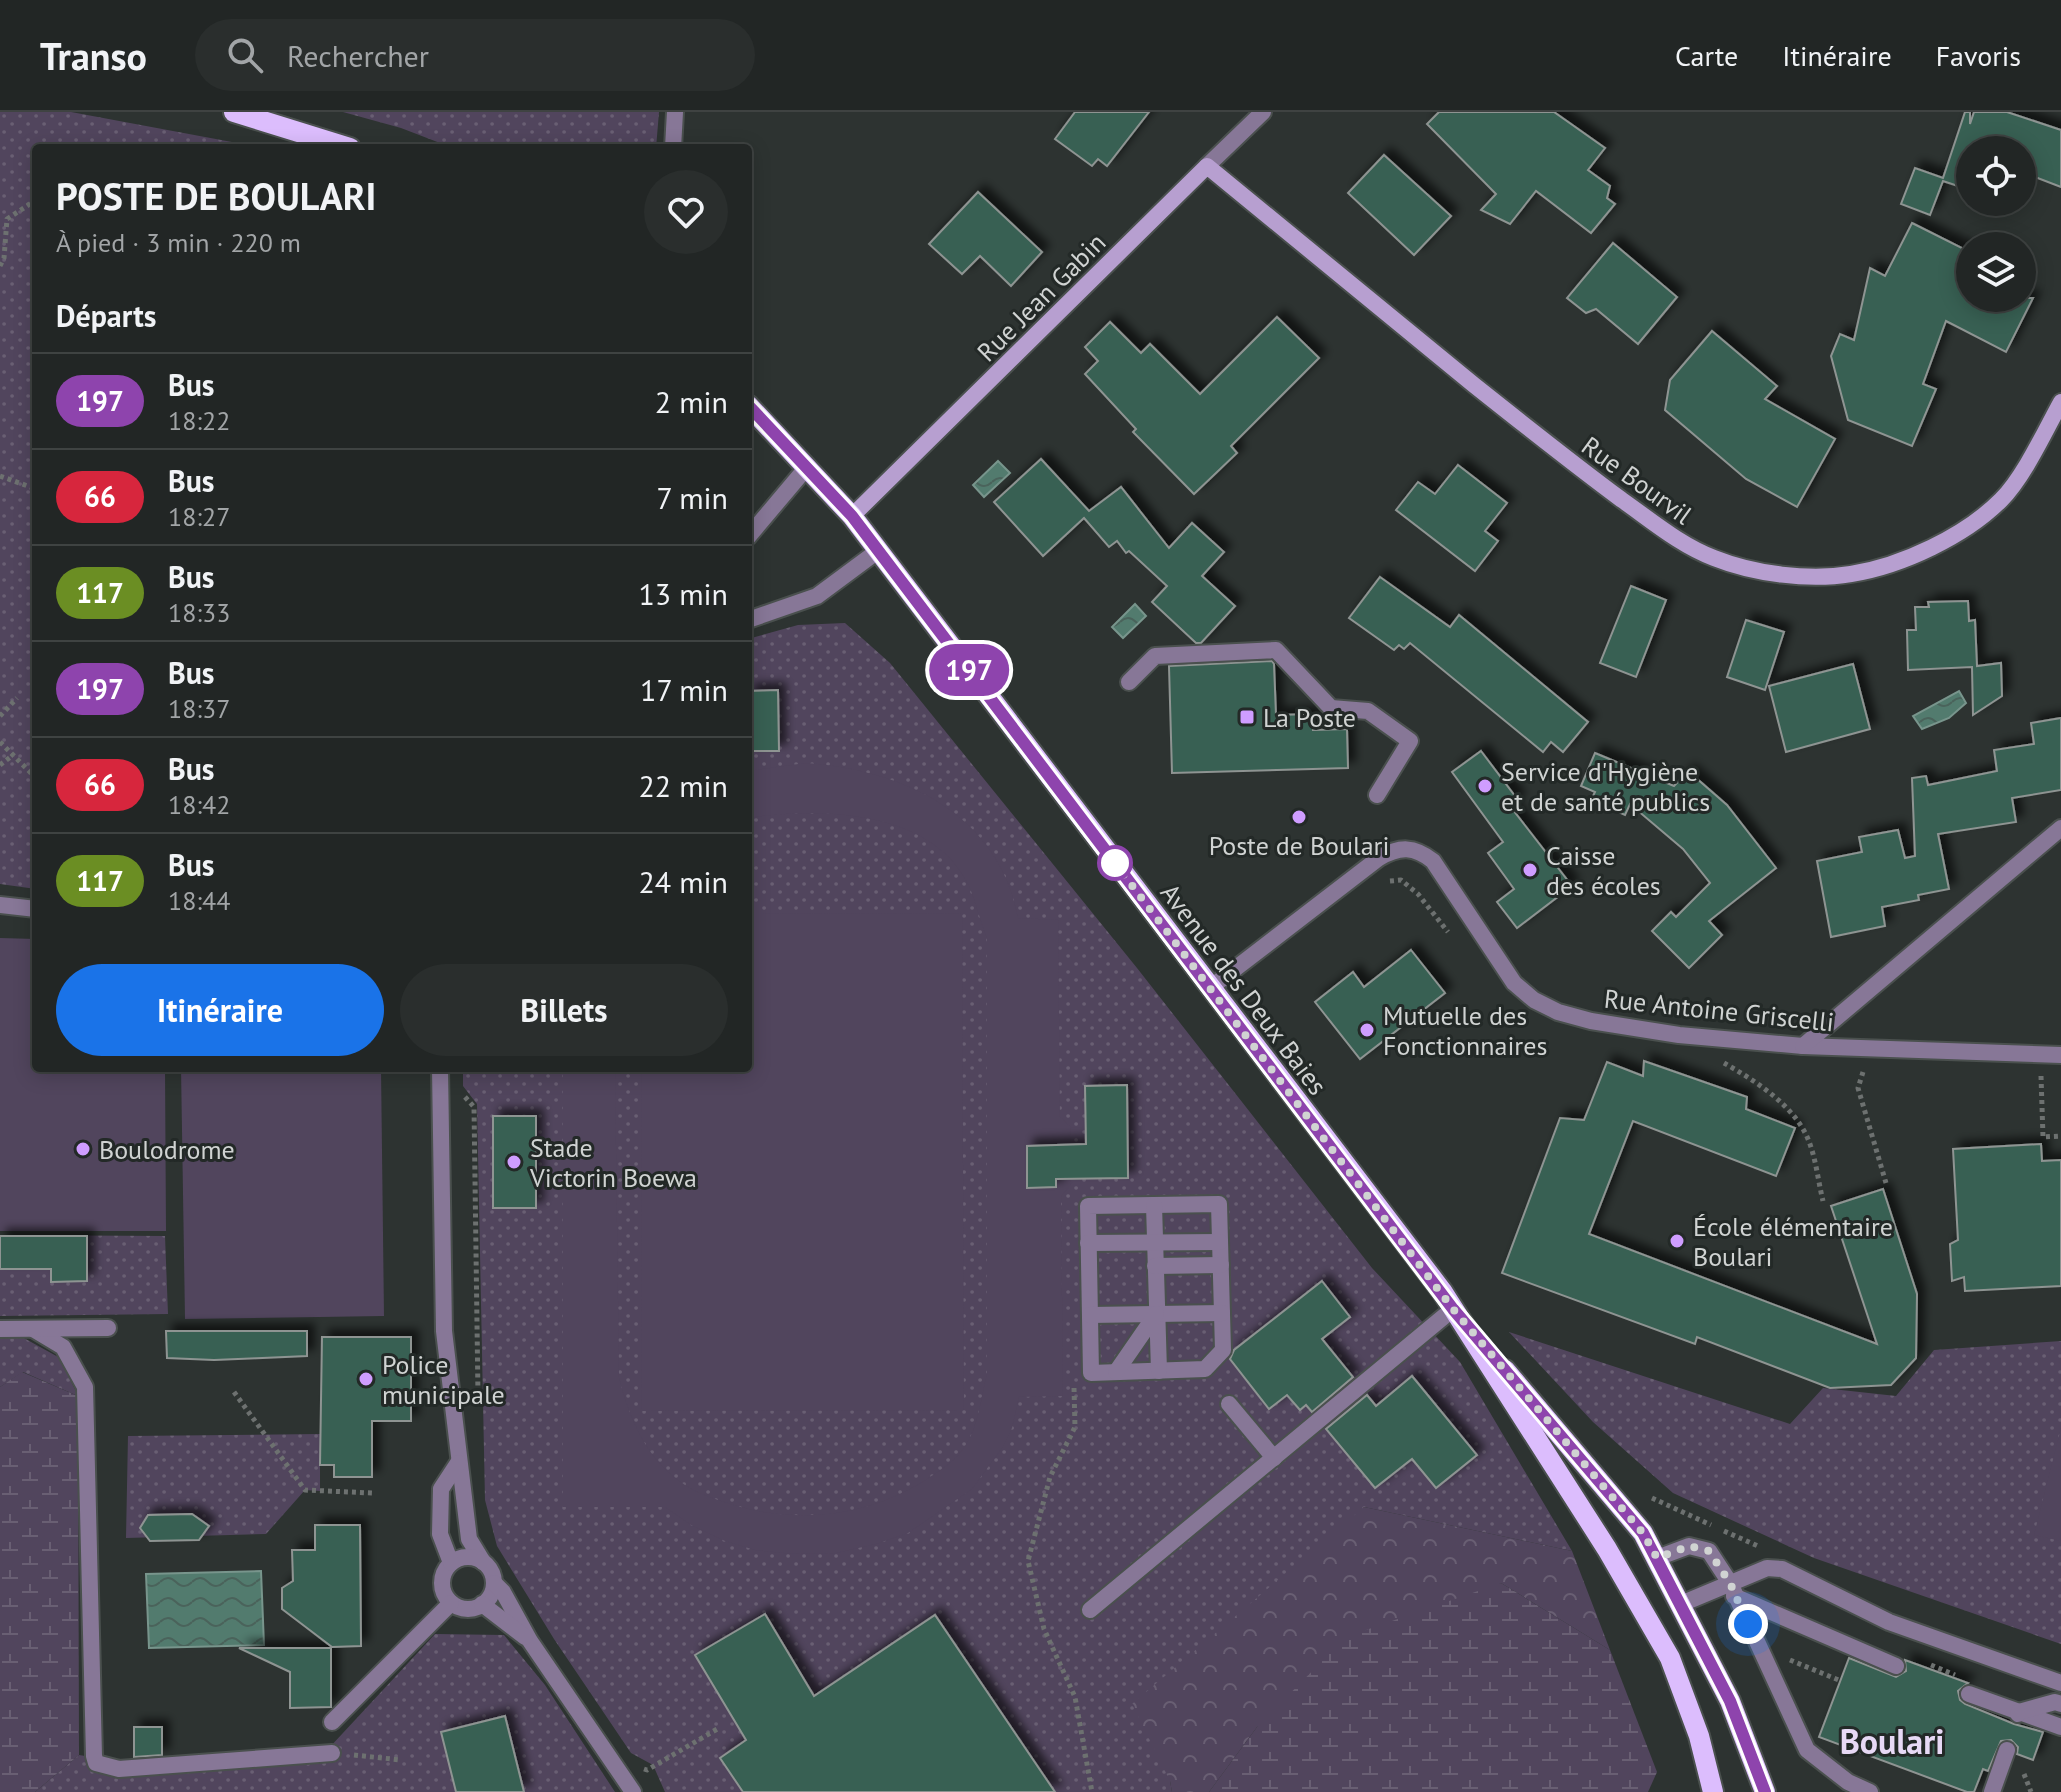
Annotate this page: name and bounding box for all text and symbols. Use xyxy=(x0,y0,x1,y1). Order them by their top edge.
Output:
search box xyxy=(195,19,755,91)
text: Transo xyxy=(40,31,147,80)
icon: search xyxy=(223,33,267,77)
text: Rechercher xyxy=(287,36,429,75)
text: Carte xyxy=(1675,37,1738,74)
text: Itinéraire xyxy=(1782,37,1892,74)
text: Favoris xyxy=(1936,37,2021,74)
map controls xyxy=(1956,136,2036,312)
button: locate xyxy=(1956,136,2036,216)
button: heart xyxy=(644,170,728,254)
text: POSTE DE BOULARI xyxy=(56,171,376,220)
text: À pied · 3 min · 220 m xyxy=(56,226,301,259)
street label: Rue Jean Gabin xyxy=(970,226,1112,368)
button: layers xyxy=(1956,232,2036,312)
text: Départs xyxy=(56,296,156,335)
text: Bus xyxy=(168,365,215,404)
text: 197 xyxy=(76,382,124,419)
text: 2 min xyxy=(655,382,728,421)
text: 18:22 xyxy=(168,404,230,437)
street label: Rue Bourvil xyxy=(1575,429,1699,531)
text: Bus xyxy=(168,461,215,500)
text: 66 xyxy=(84,478,116,515)
text: 7 min xyxy=(656,478,728,517)
text: 18:27 xyxy=(168,500,230,533)
text: Bus xyxy=(168,557,215,596)
text: 117 xyxy=(76,574,124,611)
text: 13 min xyxy=(638,574,728,613)
text: 18:33 xyxy=(168,596,230,629)
line badge: 197 xyxy=(923,644,1015,696)
text: 197 xyxy=(945,651,993,688)
text: Bus xyxy=(168,653,215,692)
text: 197 xyxy=(76,670,124,707)
text: 17 min xyxy=(640,670,728,709)
text: 18:37 xyxy=(168,692,230,725)
place label: La Poste xyxy=(1263,701,1356,734)
marker: La Poste xyxy=(1238,708,1256,726)
text: Bus xyxy=(168,749,215,788)
place label: Service d'Hygiène et de santé publics xyxy=(1501,755,1710,818)
text: 66 xyxy=(84,766,116,803)
text: 22 min xyxy=(638,766,728,805)
marker: Service d'Hygiène et de santé publics xyxy=(1476,777,1494,795)
text: 18:42 xyxy=(168,788,230,821)
marker: Poste de Boulari xyxy=(1290,808,1308,826)
place label: Poste de Boulari xyxy=(1209,829,1389,862)
place label: Caisse des écoles xyxy=(1546,839,1661,902)
text: Bus xyxy=(168,845,215,884)
unlabelled marker xyxy=(1098,846,1132,880)
marker: Caisse des écoles xyxy=(1521,861,1539,879)
text: 117 xyxy=(76,862,124,899)
text: 24 min xyxy=(638,862,728,901)
street label: Avenue des Deux Baies xyxy=(1154,877,1334,1101)
text: 18:44 xyxy=(168,884,230,917)
button: Itinéraire xyxy=(56,964,384,1056)
button: Billets xyxy=(400,964,728,1056)
street label: Rue Antoine Griscelli xyxy=(1602,982,1836,1038)
place label: Mutuelle des Fonctionnaires xyxy=(1383,999,1547,1062)
marker: Mutuelle des Fonctionnaires xyxy=(1358,1021,1376,1039)
place label: Stade Victorin Boewa xyxy=(529,1131,697,1194)
place label: Boulodrome xyxy=(99,1133,235,1166)
marker: Boulodrome xyxy=(74,1140,92,1158)
marker: Stade Victorin Boewa xyxy=(505,1153,523,1171)
place label: École élémentaire Boulari xyxy=(1693,1210,1893,1273)
marker: École élémentaire Boulari xyxy=(1668,1232,1686,1250)
place label: Police municipale xyxy=(382,1348,505,1411)
marker: Police municipale xyxy=(357,1370,375,1388)
your location xyxy=(1728,1604,1768,1644)
district label: Boulari xyxy=(1840,1719,1944,1763)

